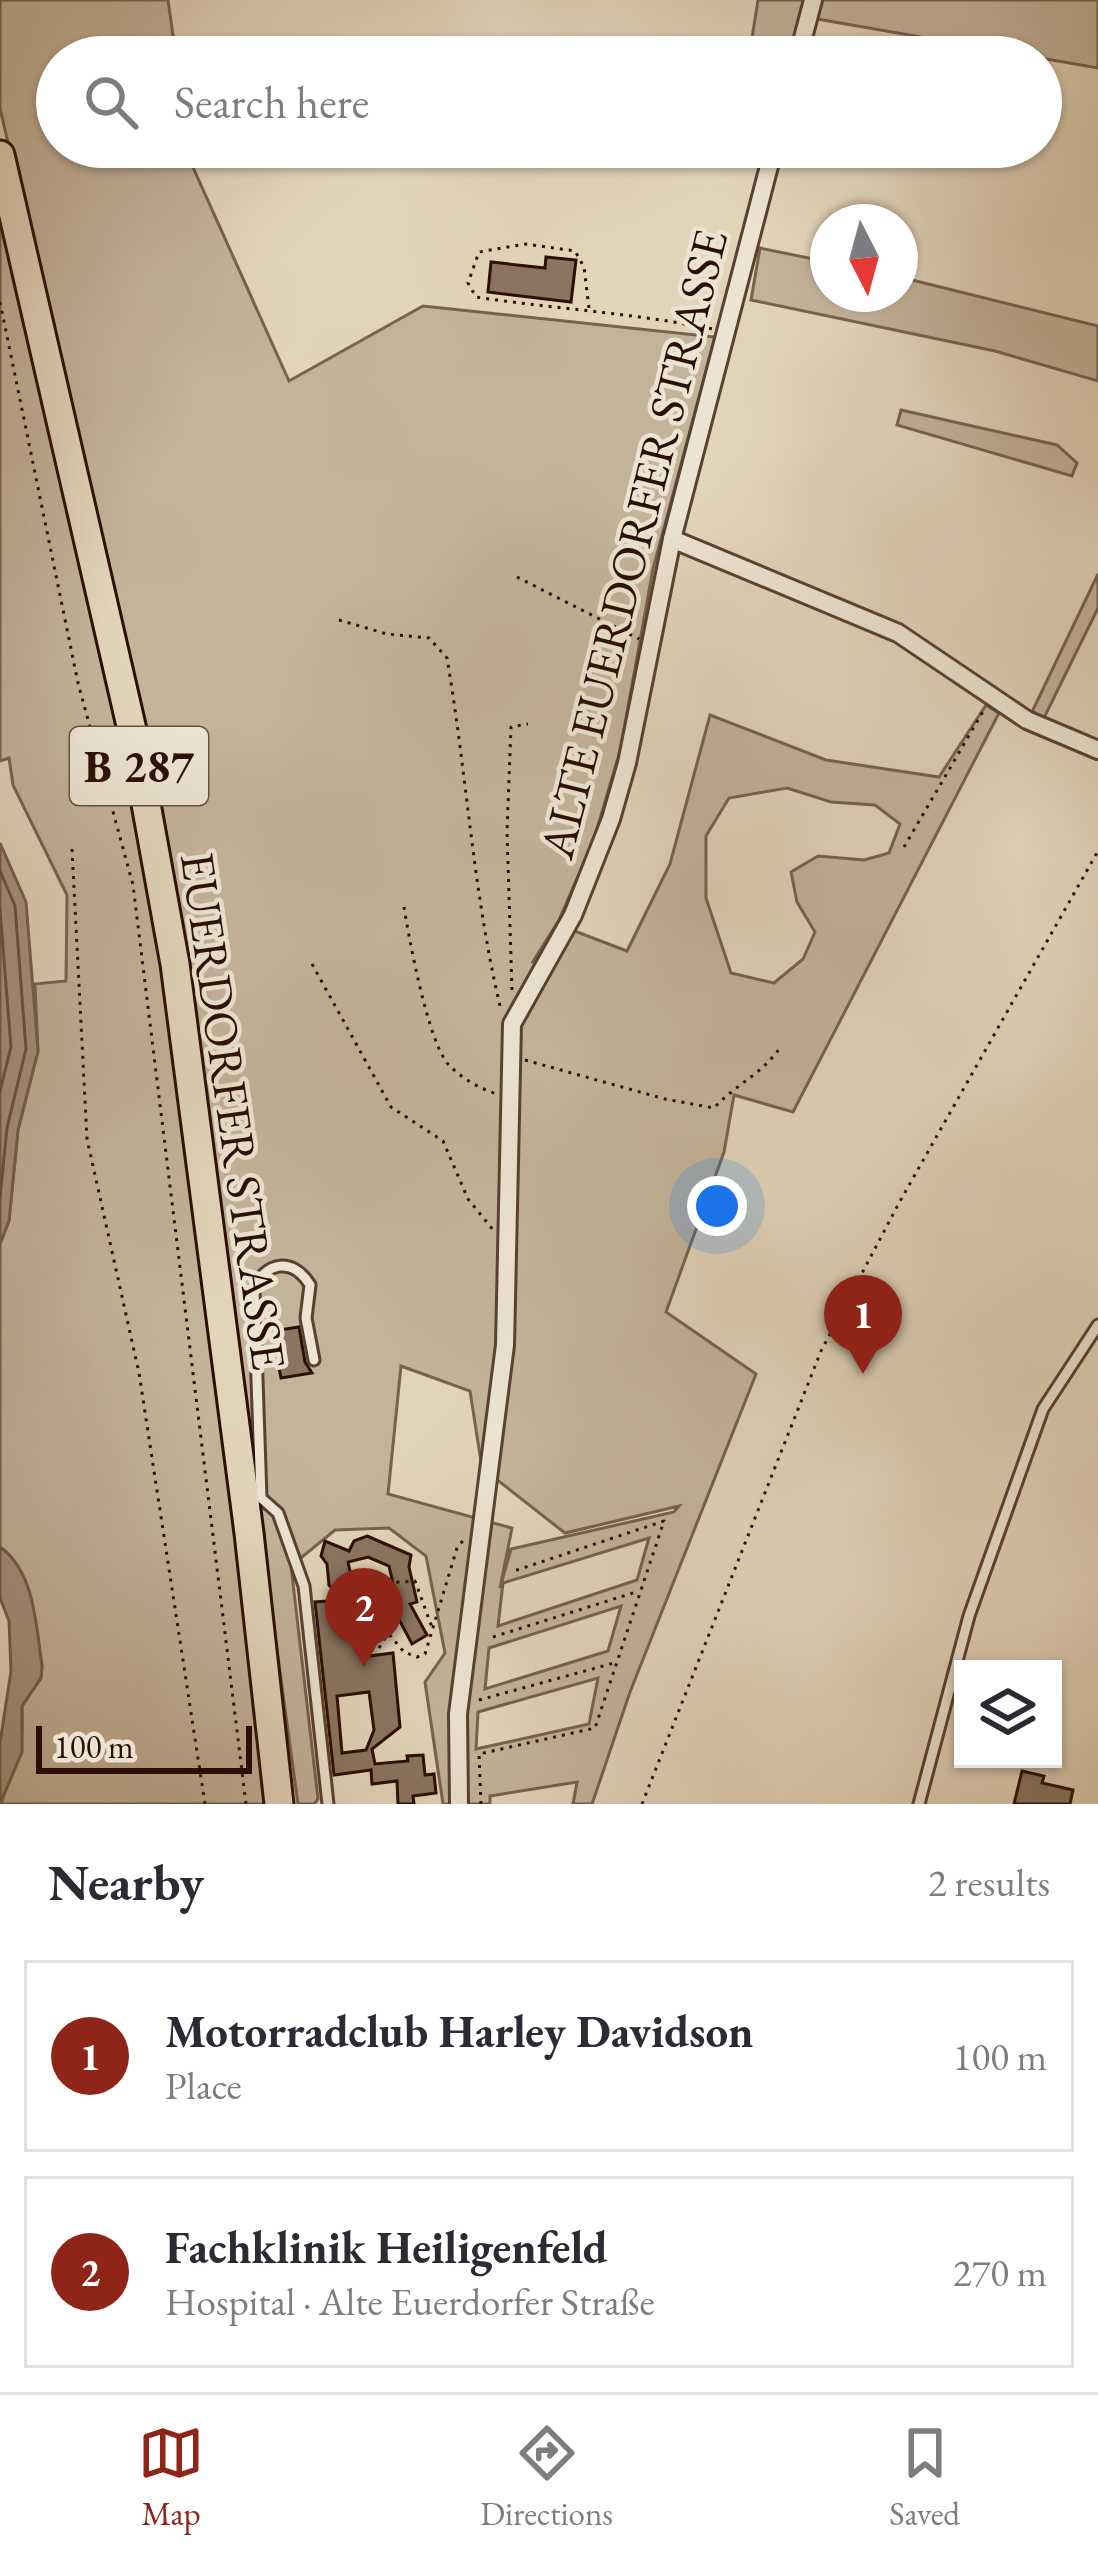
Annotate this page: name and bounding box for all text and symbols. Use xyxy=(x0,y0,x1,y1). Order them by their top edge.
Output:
search box xyxy=(36,36,1062,168)
icon: search xyxy=(78,69,144,135)
text: Search here xyxy=(174,73,369,131)
north arrow xyxy=(810,204,918,312)
street label: ALTE EUERDORFER STRASSE xyxy=(525,223,741,866)
road number: B 287 xyxy=(70,727,208,805)
street label: EUERDORFER STRASSE xyxy=(167,848,301,1374)
your location xyxy=(687,1176,747,1236)
pin: 1 xyxy=(824,1275,902,1374)
pin: 2 xyxy=(325,1568,403,1667)
map controls xyxy=(954,1660,1062,1768)
button: layers xyxy=(954,1660,1062,1768)
scale bar xyxy=(36,1720,252,1773)
text: 100 m xyxy=(54,1725,134,1768)
text: Nearby xyxy=(48,1849,204,1915)
text: 2 results xyxy=(928,1857,1050,1908)
text: Motorradclub Harley Davidson xyxy=(165,2002,754,2060)
text: 1 xyxy=(80,2031,100,2082)
text: 100 m xyxy=(953,2031,1047,2082)
text: Place xyxy=(165,2060,242,2111)
text: Fachklinik Heiligenfeld xyxy=(165,2218,608,2276)
text: 2 xyxy=(80,2247,100,2298)
text: 270 m xyxy=(953,2247,1047,2298)
text: Hospital · Alte Euerdorfer Straße xyxy=(165,2276,655,2327)
tab: Map xyxy=(138,2420,204,2535)
tab: Directions xyxy=(480,2420,613,2535)
tab: Saved xyxy=(889,2420,960,2535)

